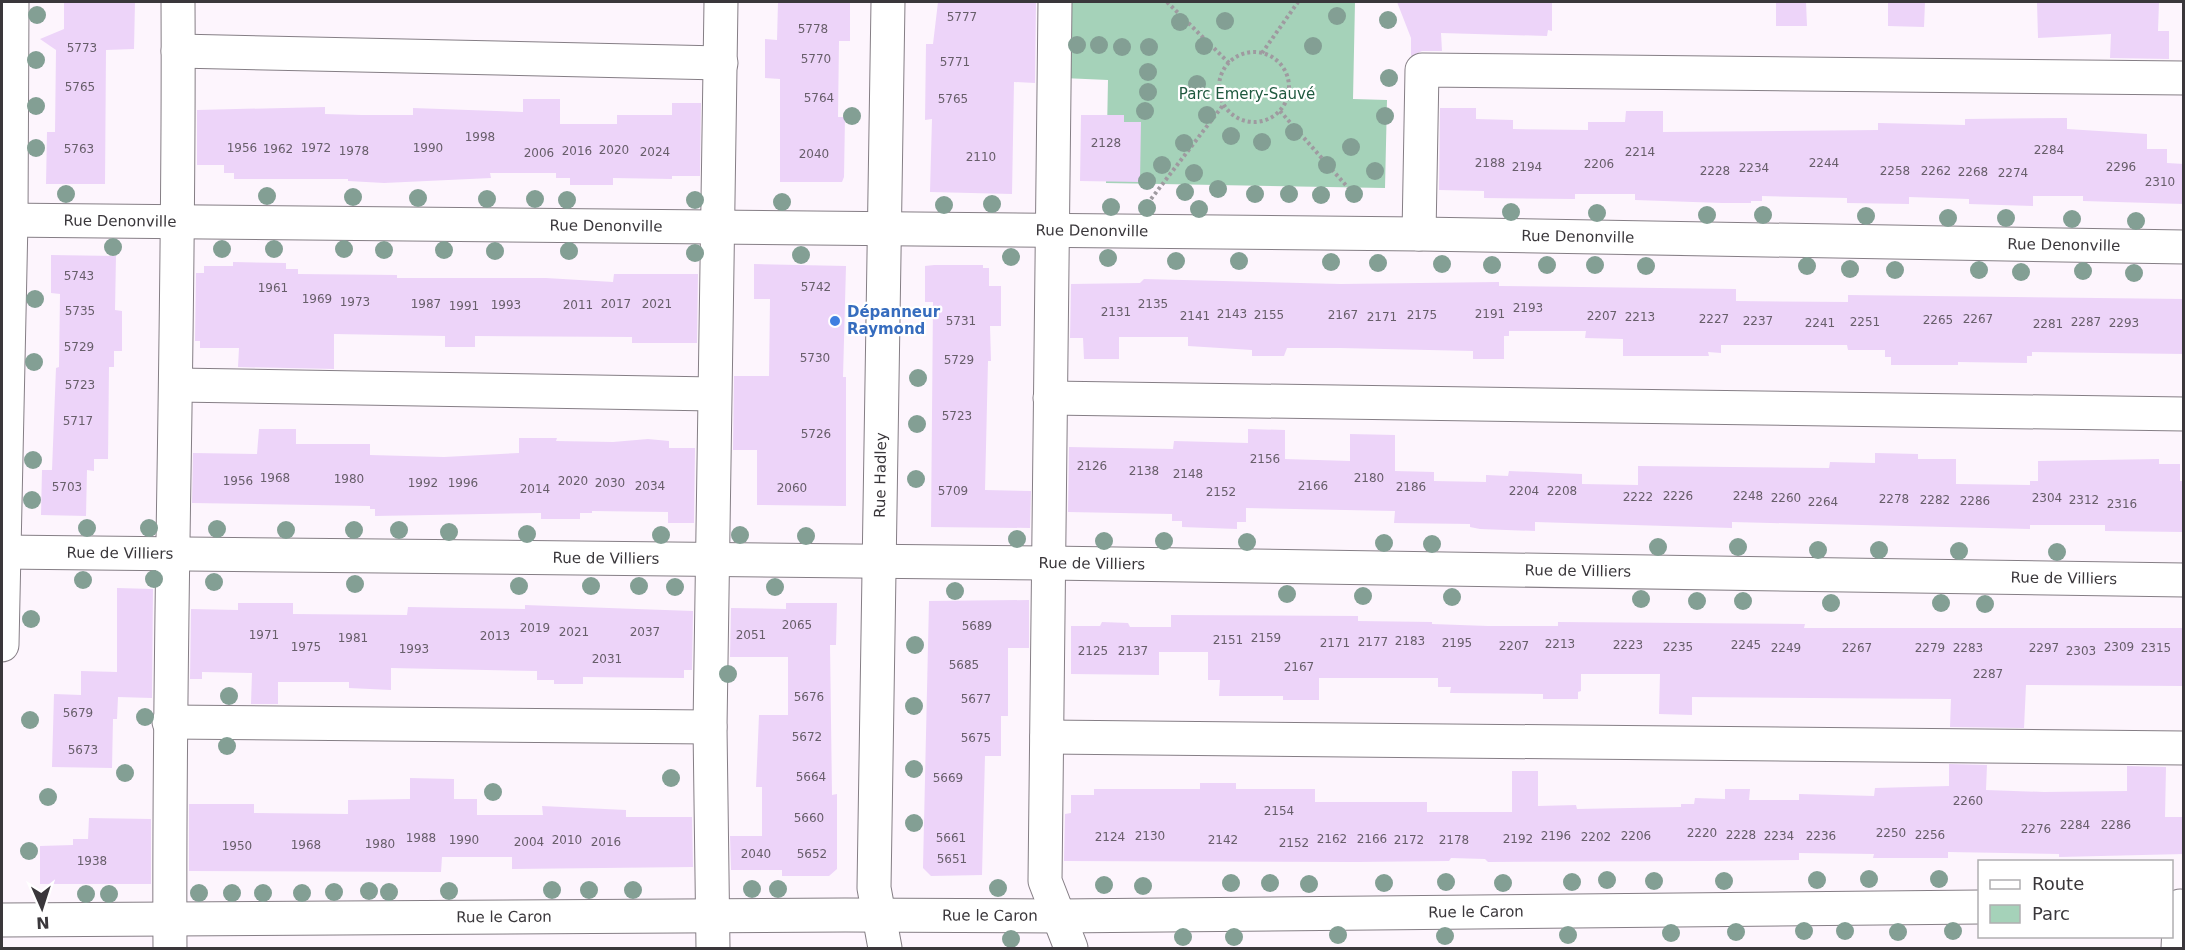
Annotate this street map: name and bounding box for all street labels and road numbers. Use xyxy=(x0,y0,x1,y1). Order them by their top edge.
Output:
street label: Rue Denonville xyxy=(63,212,177,231)
street label: Rue Denonville xyxy=(549,216,663,236)
street label: Rue Denonville xyxy=(1035,221,1149,240)
street label: Rue Denonville xyxy=(1521,227,1635,247)
street label: Rue Denonville xyxy=(2007,235,2120,255)
street label: Rue Hadley xyxy=(871,432,890,518)
street label: Rue de Villiers xyxy=(67,544,174,563)
street label: Rue de Villiers xyxy=(553,549,660,568)
street label: Rue de Villiers xyxy=(1039,554,1146,573)
street label: Rue de Villiers xyxy=(1524,561,1632,581)
street label: Rue de Villiers xyxy=(2010,568,2117,588)
street label: Rue le Caron xyxy=(1428,902,1524,921)
street label: Rue le Caron xyxy=(942,906,1038,925)
street label: Rue le Caron xyxy=(456,908,552,926)

